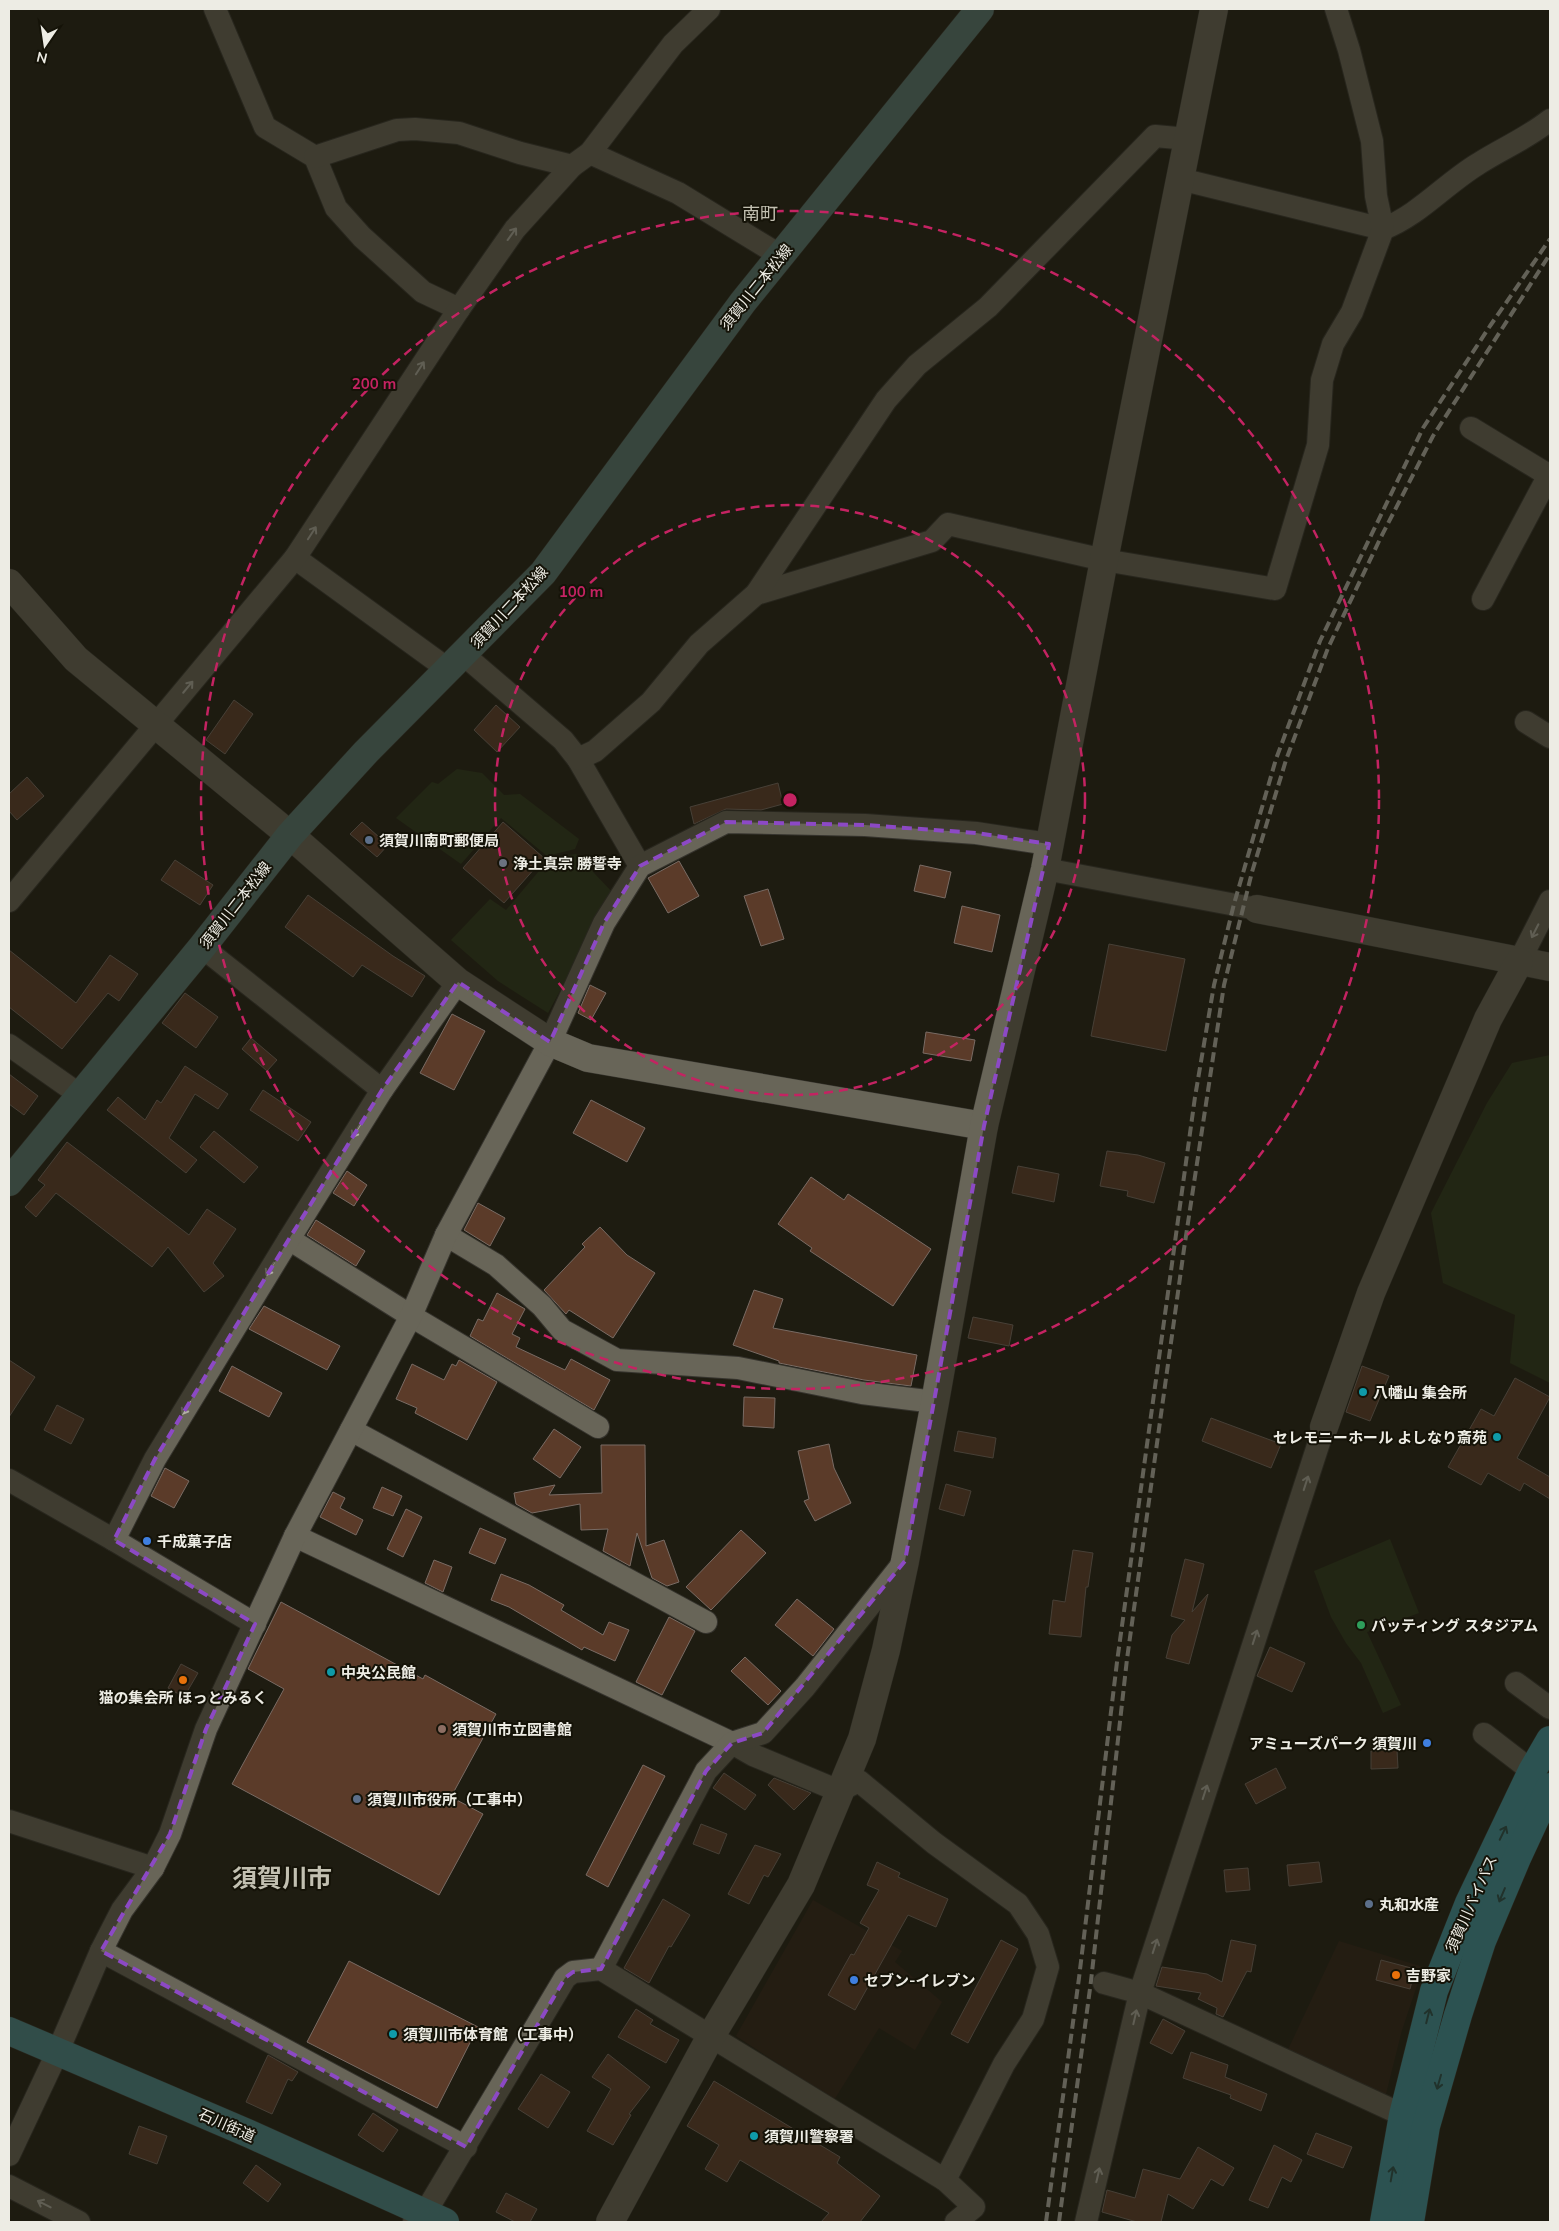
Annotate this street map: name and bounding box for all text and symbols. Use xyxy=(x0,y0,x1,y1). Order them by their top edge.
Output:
north arrow xyxy=(20,20,70,70)
text: N xyxy=(35,48,49,68)
district label: 南町 xyxy=(742,202,778,225)
one-way arrow xyxy=(507,227,517,241)
street label: 須賀川二本松線 xyxy=(716,240,796,334)
one-way arrow xyxy=(415,361,425,375)
text: 200 m xyxy=(352,374,396,393)
one-way arrow xyxy=(307,526,317,540)
street label: 須賀川二本松線 xyxy=(466,562,552,652)
text: 100 m xyxy=(559,582,603,601)
one-way arrow xyxy=(182,680,193,693)
centre of rings xyxy=(781,791,799,809)
place label: 須賀川南町郵便局 xyxy=(379,831,499,850)
marker: 須賀川南町郵便局 xyxy=(363,834,375,846)
place label: 浄土真宗 勝誓寺 xyxy=(513,854,622,873)
marker: 浄土真宗 勝誓寺 xyxy=(497,857,509,869)
street label: 須賀川二本松線 xyxy=(195,858,275,952)
one-way arrow xyxy=(1529,924,1539,939)
one-way arrow xyxy=(351,1124,362,1138)
one-way arrow xyxy=(265,1261,275,1275)
place label: 八幡山 集会所 xyxy=(1373,1383,1467,1402)
marker: 八幡山 集会所 xyxy=(1357,1386,1369,1398)
one-way arrow xyxy=(181,1400,191,1414)
place label: セレモニーホール よしなり斎苑 xyxy=(1273,1428,1487,1447)
marker: セレモニーホール よしなり斎苑 xyxy=(1491,1431,1503,1443)
one-way arrow xyxy=(1301,1475,1311,1491)
place label: 千成菓子店 xyxy=(157,1532,232,1551)
marker: 千成菓子店 xyxy=(141,1535,153,1547)
place label: バッティング スタジアム xyxy=(1371,1616,1538,1635)
marker: バッティング スタジアム xyxy=(1355,1619,1367,1631)
one-way arrow xyxy=(1251,1629,1261,1645)
place label: 中央公民館 xyxy=(341,1663,416,1682)
marker: 中央公民館 xyxy=(325,1666,337,1678)
marker: 猫の集会所 ほっとみるく xyxy=(177,1674,189,1686)
place label: 猫の集会所 ほっとみるく xyxy=(98,1688,268,1707)
place label: 須賀川市立図書館 xyxy=(452,1720,572,1739)
marker: 須賀川市立図書館 xyxy=(436,1723,448,1735)
place label: アミューズパーク 須賀川 xyxy=(1249,1734,1417,1753)
marker: アミューズパーク 須賀川 xyxy=(1421,1737,1433,1749)
one-way arrow xyxy=(1201,1784,1211,1800)
place label: 須賀川市役所（工事中） xyxy=(367,1790,532,1809)
marker: 須賀川市役所（工事中） xyxy=(351,1793,363,1805)
one-way arrow xyxy=(1498,1826,1508,1841)
street label: 須賀川バイパス xyxy=(1441,1852,1501,1956)
district label: 須賀川市 xyxy=(232,1862,332,1893)
one-way arrow xyxy=(1496,1887,1506,1902)
place label: 丸和水産 xyxy=(1379,1895,1439,1914)
marker: 丸和水産 xyxy=(1363,1898,1375,1910)
one-way arrow xyxy=(1151,1939,1161,1955)
place label: 吉野家 xyxy=(1406,1966,1451,1985)
marker: 吉野家 xyxy=(1390,1969,1402,1981)
place label: セブン-イレブン xyxy=(864,1971,976,1990)
marker: セブン-イレブン xyxy=(848,1974,860,1986)
one-way arrow xyxy=(1424,2008,1433,2024)
one-way arrow xyxy=(1131,2009,1140,2025)
place label: 須賀川市体育館（工事中） xyxy=(403,2025,583,2044)
marker: 須賀川市体育館（工事中） xyxy=(387,2028,399,2040)
one-way arrow xyxy=(1433,2073,1443,2089)
street label: 石川街道 xyxy=(196,2104,258,2146)
place label: 須賀川警察署 xyxy=(764,2127,854,2146)
marker: 須賀川警察署 xyxy=(748,2130,760,2142)
one-way arrow xyxy=(1094,2167,1103,2183)
one-way arrow xyxy=(1388,2167,1398,2183)
one-way arrow xyxy=(37,2199,52,2208)

